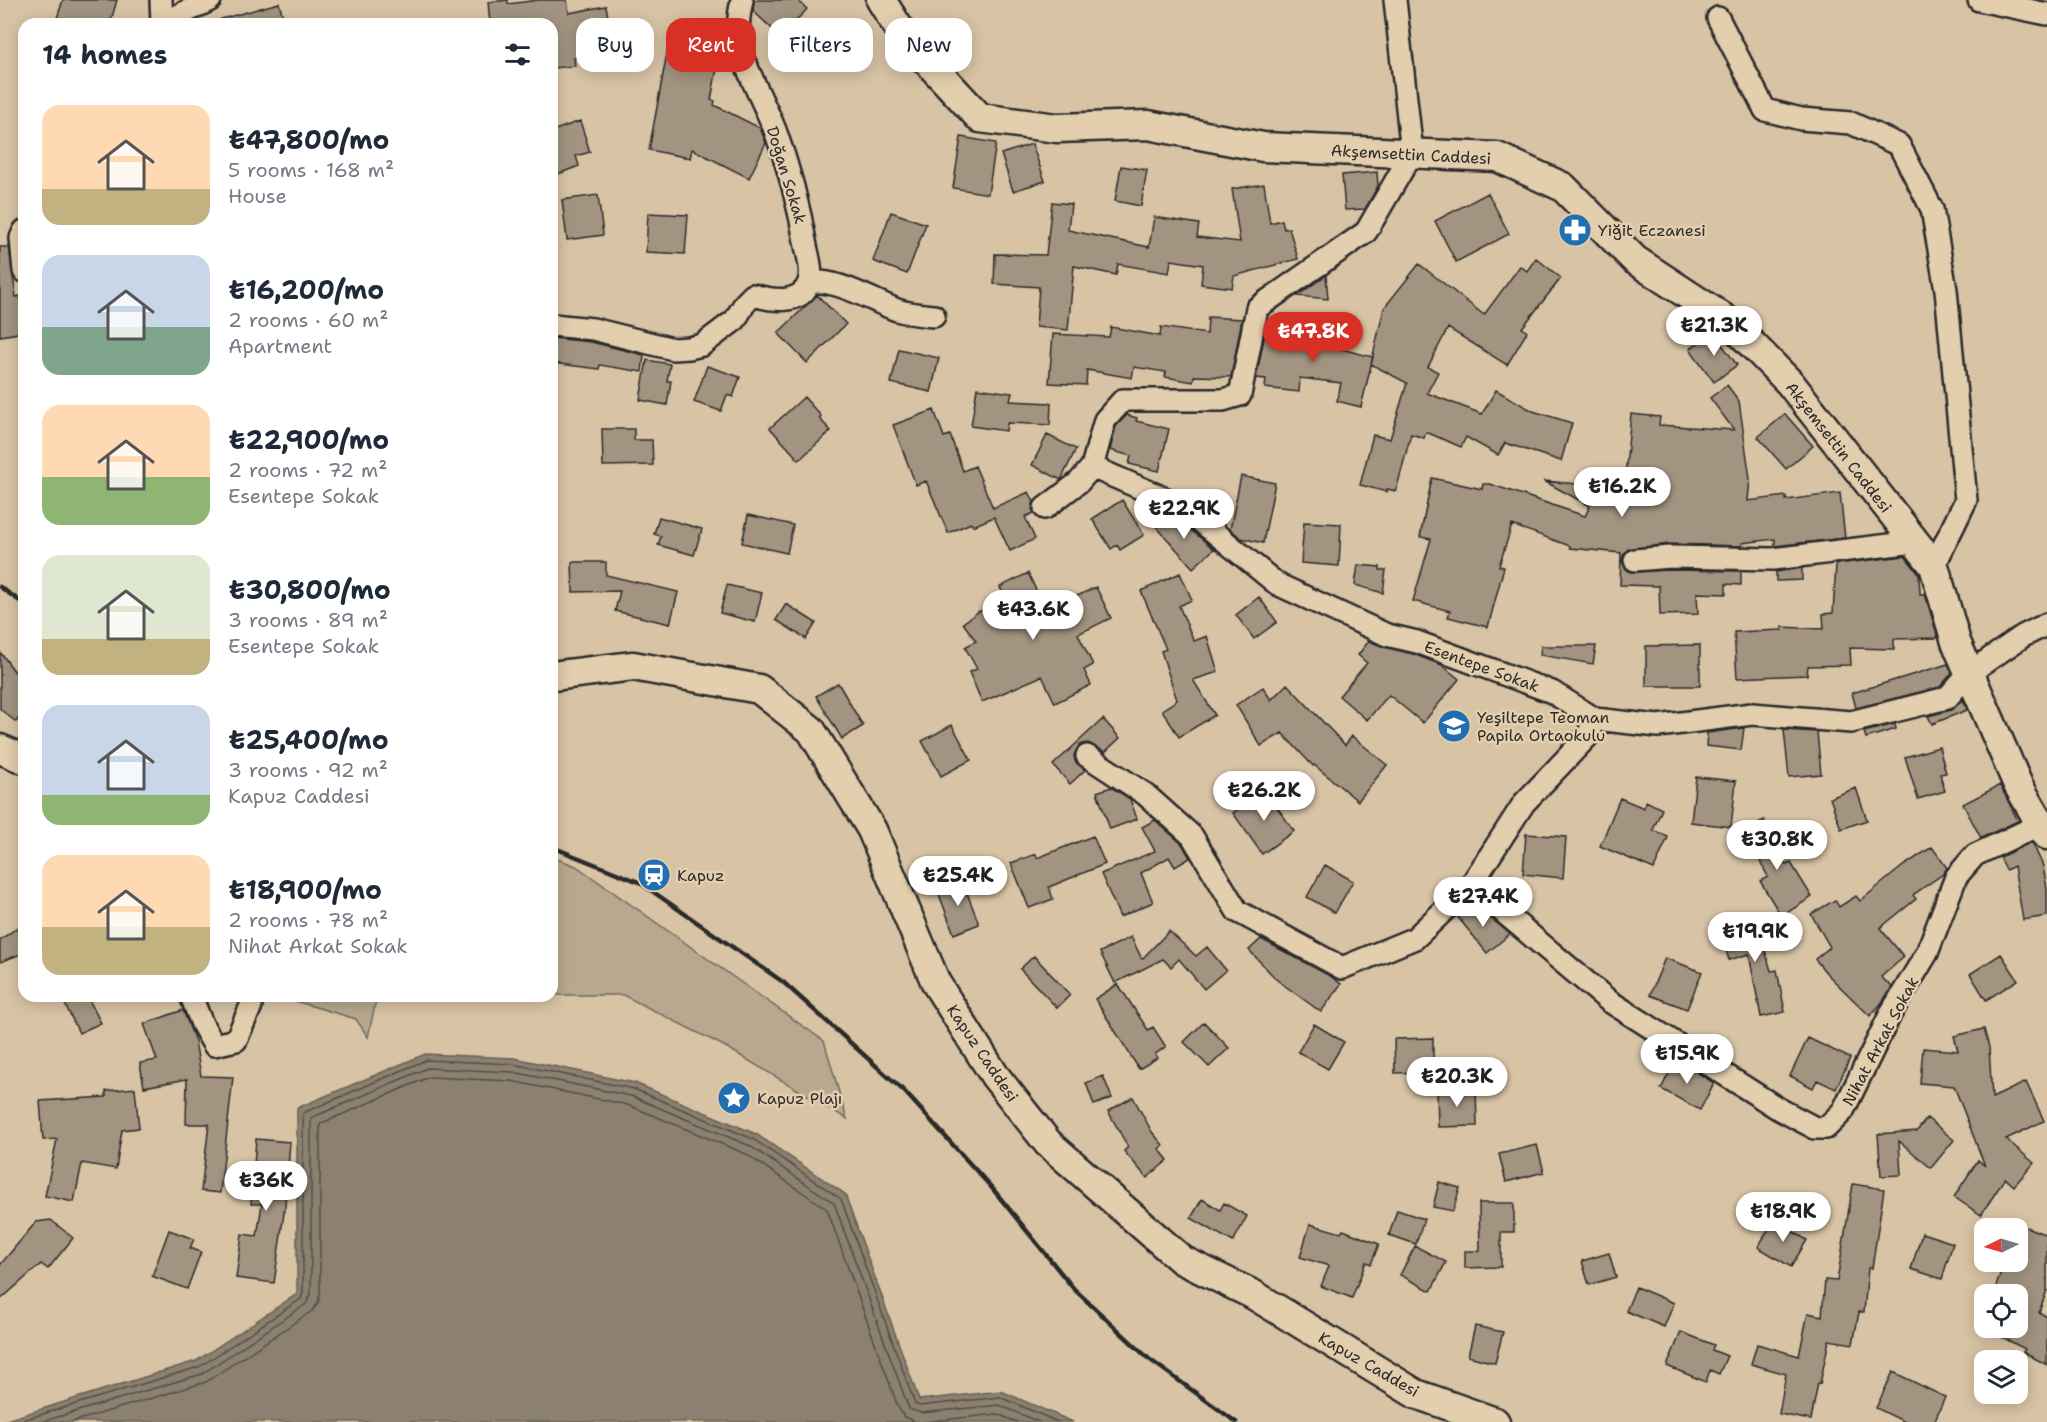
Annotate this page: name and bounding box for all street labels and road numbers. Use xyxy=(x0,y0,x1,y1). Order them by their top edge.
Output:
street label: Doğan Sokak xyxy=(762,124,811,227)
street label: Akşemsettin Caddesi xyxy=(1330,140,1492,169)
street label: Akşemsettin Caddesi xyxy=(1781,378,1896,517)
street label: Esentepe Sokak xyxy=(1421,636,1542,697)
street label: Nihat Arkat Sokak xyxy=(1837,973,1923,1110)
street label: Kapuz Caddesi xyxy=(942,1000,1023,1106)
street label: Kapuz Caddesi xyxy=(1314,1327,1423,1402)

